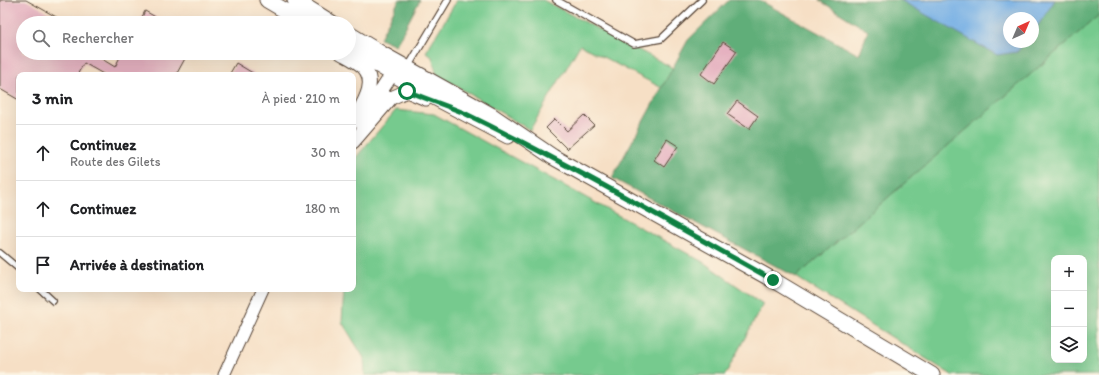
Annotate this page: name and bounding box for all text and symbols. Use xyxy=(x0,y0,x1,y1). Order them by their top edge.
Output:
north arrow xyxy=(1003,12,1039,48)
search box xyxy=(16,16,356,60)
icon: search xyxy=(30,27,52,49)
text: Rechercher xyxy=(62,29,134,47)
route start xyxy=(398,82,416,100)
text: 3 min xyxy=(32,88,73,108)
text: À pied · 210 m xyxy=(262,91,340,106)
text: Continuez xyxy=(70,136,136,154)
icon: ahead xyxy=(32,142,54,164)
text: 30 m xyxy=(311,145,340,160)
text: Route des Gilets xyxy=(70,154,161,169)
icon: ahead xyxy=(32,198,54,220)
text: Continuez xyxy=(70,200,136,218)
text: 180 m xyxy=(305,201,340,216)
icon: arrive xyxy=(32,254,54,276)
map controls xyxy=(1051,255,1087,363)
button: + xyxy=(1051,255,1087,291)
text: Arrivée à destination xyxy=(70,256,204,274)
route end xyxy=(764,271,782,289)
button: − xyxy=(1051,291,1087,327)
button: layers xyxy=(1051,327,1087,363)

